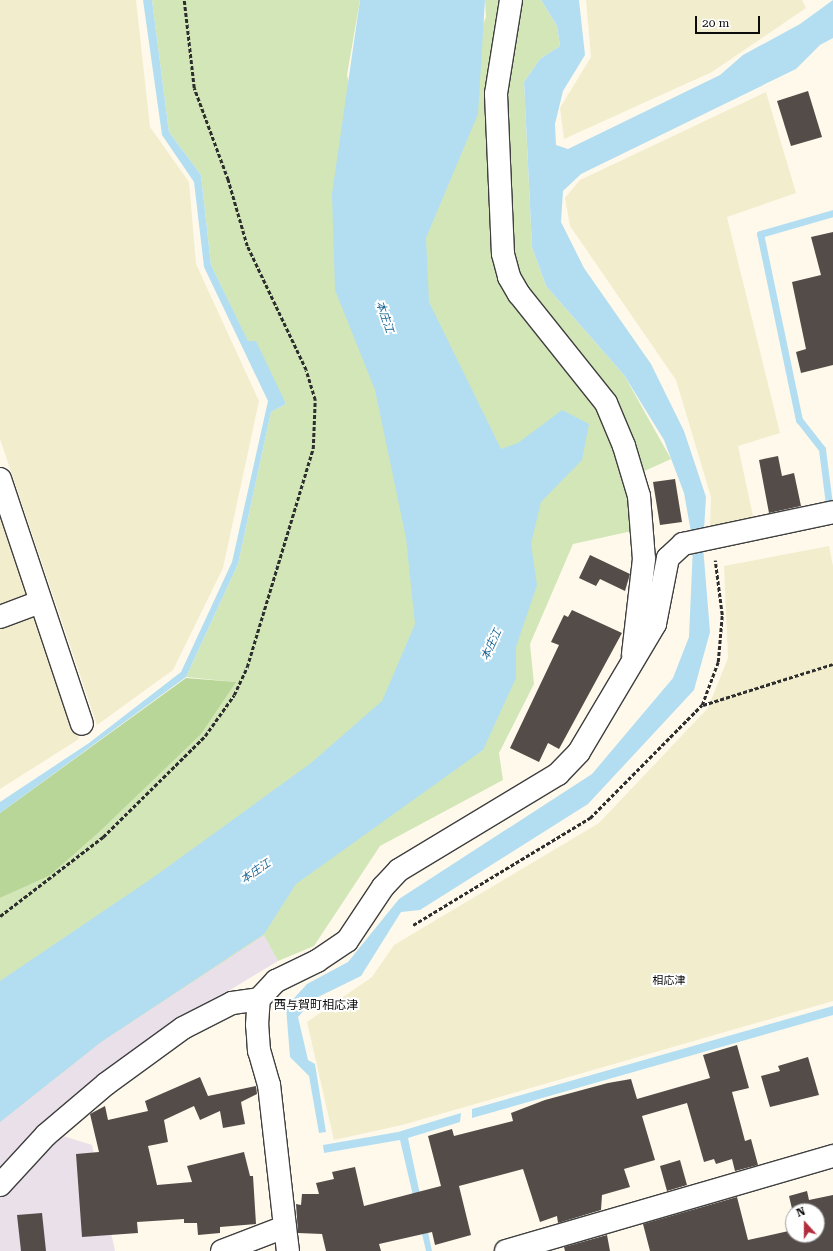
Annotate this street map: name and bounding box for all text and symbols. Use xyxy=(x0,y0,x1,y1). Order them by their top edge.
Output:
scale bar xyxy=(697,8,762,34)
text: 20 m xyxy=(702,16,729,30)
water label: 本庄江 xyxy=(373,299,395,335)
water label: 本庄江 xyxy=(479,627,505,663)
water label: 本庄江 xyxy=(239,857,273,887)
district label: 相応津 xyxy=(653,974,685,988)
district label: 西与賀町相応津 xyxy=(274,999,358,1013)
north arrow xyxy=(785,1203,825,1243)
text: N xyxy=(795,1205,807,1220)

